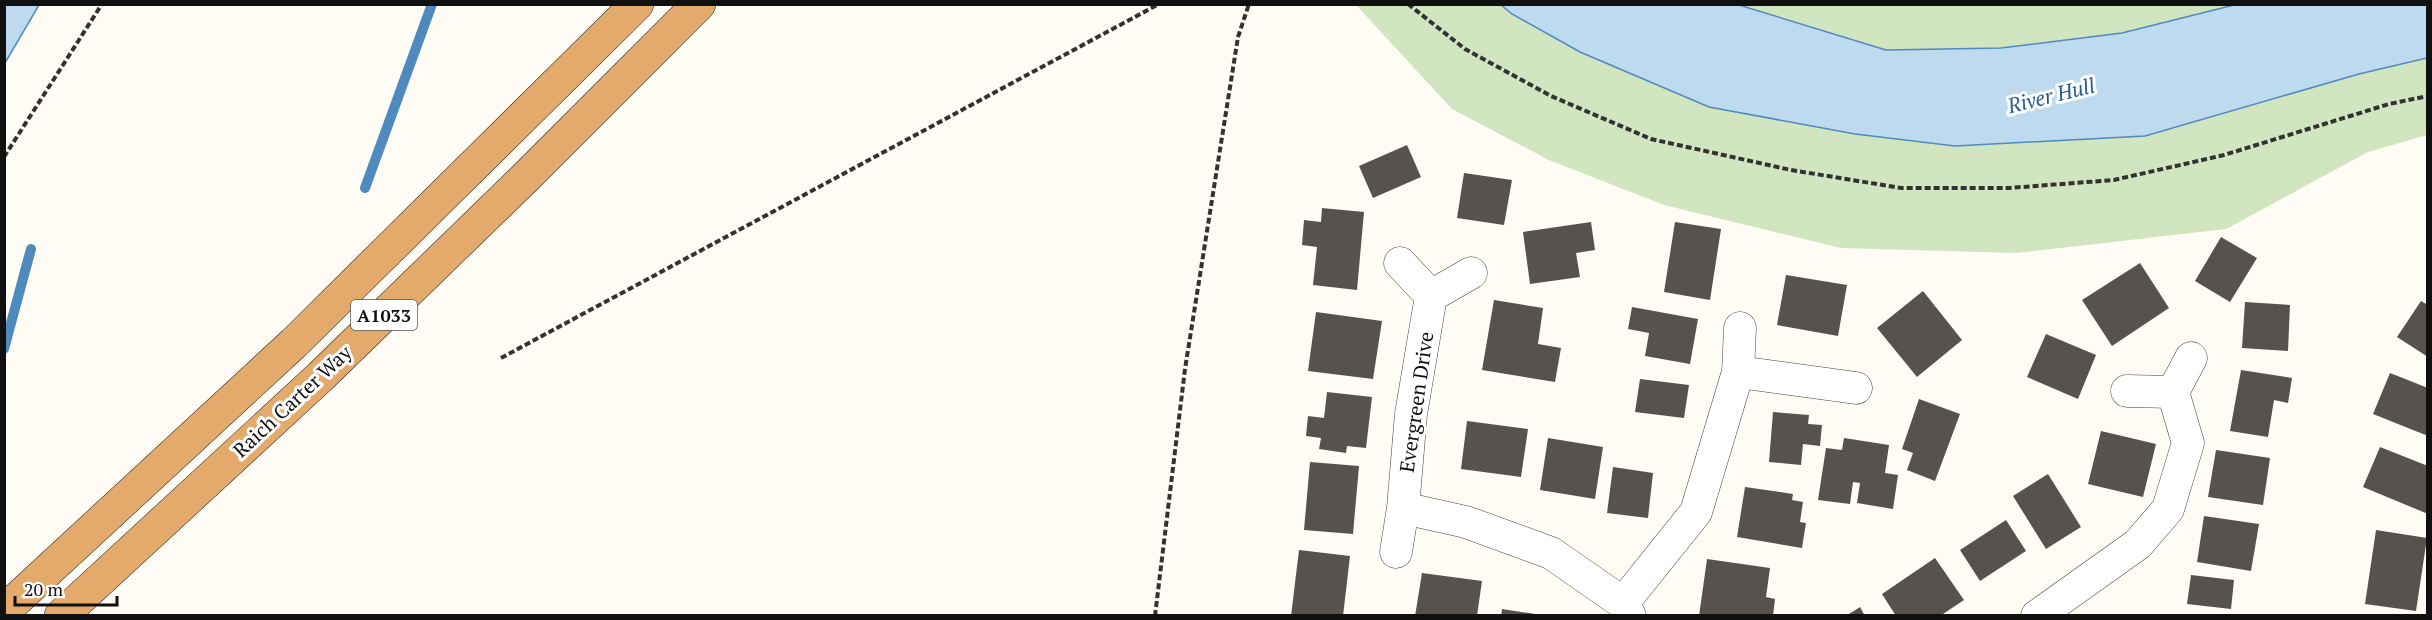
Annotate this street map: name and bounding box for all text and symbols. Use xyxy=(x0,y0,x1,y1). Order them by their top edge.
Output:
water label: River Hull xyxy=(2003,71,2098,120)
road number: A1033 xyxy=(351,300,417,330)
street label: Evergreen Drive xyxy=(1393,330,1439,474)
street label: Raich Carter Way xyxy=(227,338,358,463)
scale bar xyxy=(15,569,117,607)
text: 20 m xyxy=(24,577,64,601)

